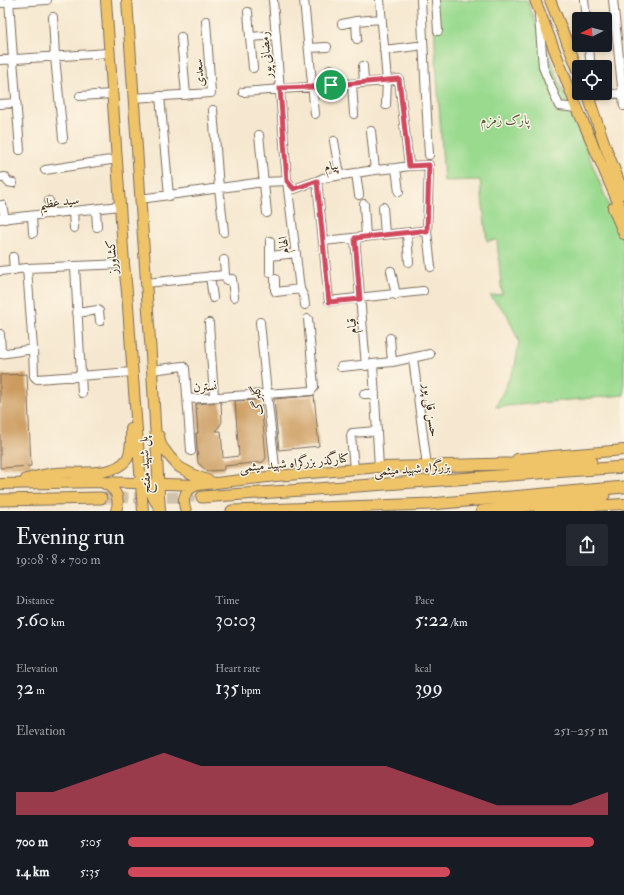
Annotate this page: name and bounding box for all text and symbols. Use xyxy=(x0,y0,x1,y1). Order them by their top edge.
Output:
north arrow xyxy=(572,12,612,52)
map controls xyxy=(572,12,612,100)
street label: رمضانی پور xyxy=(256,31,277,81)
street label: سعدی xyxy=(190,58,208,88)
button: locate xyxy=(572,60,612,100)
pin xyxy=(314,68,348,102)
icon: arrive xyxy=(320,74,342,96)
park label: پارک زمزم xyxy=(481,112,530,131)
street label: پیام xyxy=(322,157,341,178)
street label: سید عظیم xyxy=(38,192,81,217)
street label: الهام xyxy=(275,235,296,255)
street label: کشاورز xyxy=(103,239,122,277)
street label: قیام xyxy=(343,317,364,335)
street label: نسترن xyxy=(193,378,218,396)
street label: حسن قلی پور xyxy=(417,380,443,438)
street label: گلبرگ xyxy=(247,384,267,416)
street label: پل شهید مفتح xyxy=(135,435,157,494)
street label: کنارگذر بزرگراه شهید میثمی xyxy=(238,448,350,477)
street label: بزرگراه شهید میثمی xyxy=(373,457,452,481)
text: Evening run xyxy=(16,523,125,551)
button: share xyxy=(566,524,608,566)
text: 19:08 · 8 × 700 m xyxy=(16,552,101,568)
text: Distance xyxy=(16,594,54,607)
text: Time xyxy=(215,594,239,607)
text: Pace xyxy=(415,594,434,607)
text: 5.60 xyxy=(16,607,49,632)
text: 30:03 xyxy=(215,607,256,632)
text: 5:22 xyxy=(415,607,449,632)
text: km xyxy=(49,616,65,629)
text: /km xyxy=(449,616,468,629)
text: Elevation xyxy=(16,662,58,675)
text: Heart rate xyxy=(215,662,260,675)
text: kcal xyxy=(415,662,432,675)
text: 32 xyxy=(16,675,34,700)
text: 135 xyxy=(215,675,239,700)
text: 399 xyxy=(415,675,443,700)
text: m xyxy=(34,684,45,697)
text: bpm xyxy=(239,684,261,697)
text: Elevation xyxy=(16,723,66,739)
text: 251–255 m xyxy=(554,723,608,739)
text: 700 m xyxy=(16,834,48,850)
text: 5:05 xyxy=(80,834,101,850)
text: 1.4 km xyxy=(16,864,49,880)
text: 5:35 xyxy=(80,864,100,880)

